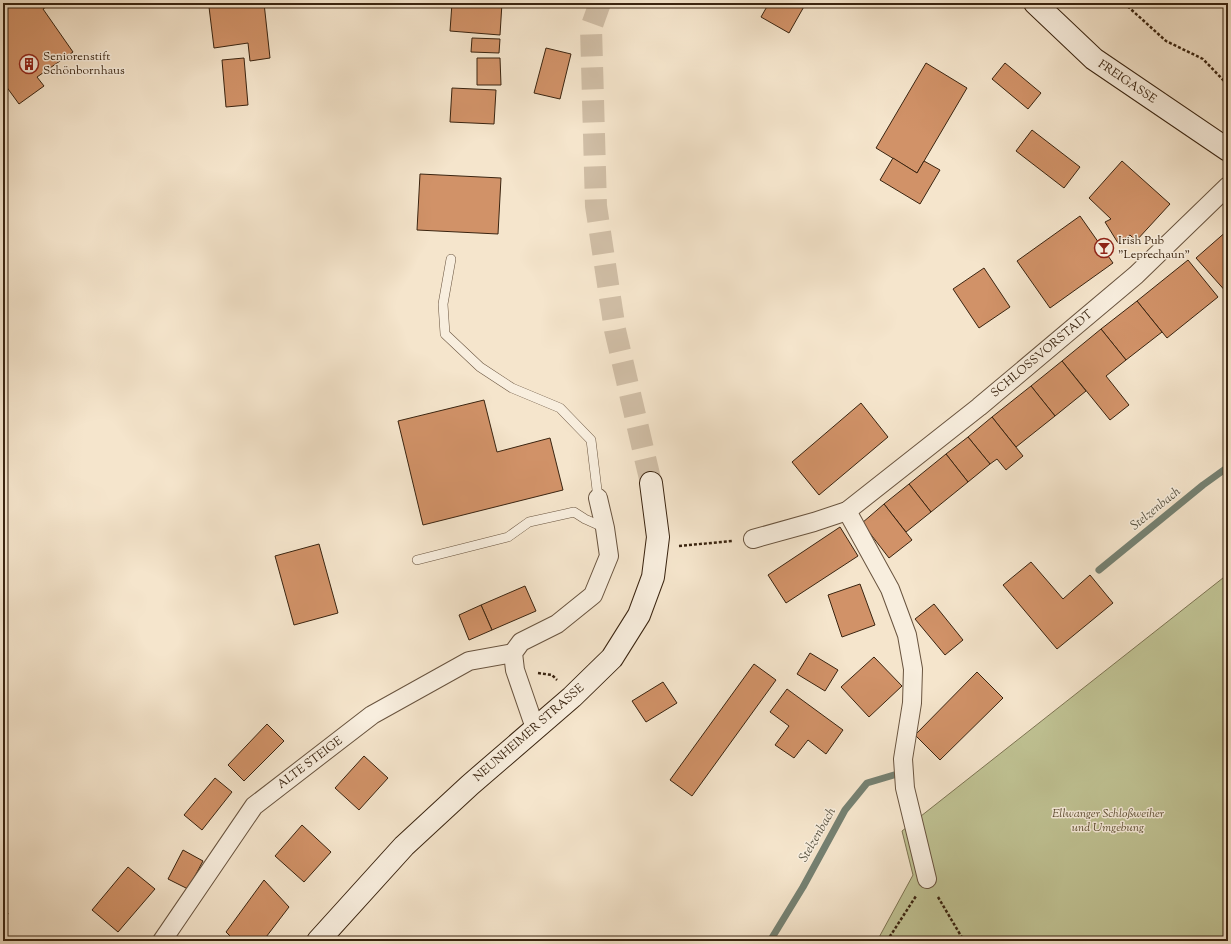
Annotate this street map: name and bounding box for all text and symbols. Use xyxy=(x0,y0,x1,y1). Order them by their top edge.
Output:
place label: Seniorenstift Schönbornhaus xyxy=(43,48,125,80)
building icon: Seniorenstift Schönbornhaus xyxy=(18,53,40,75)
street label: FREIGASSE xyxy=(1094,56,1161,109)
place label: Irish Pub "Leprechaun" xyxy=(1118,232,1190,264)
bar icon: Irish Pub "Leprechaun" xyxy=(1093,237,1115,259)
street label: SCHLOSSVORSTADT xyxy=(987,306,1097,402)
water label: Stelzenbach xyxy=(1127,483,1185,535)
street label: NEUNHEIMER STRASSE xyxy=(470,679,589,786)
street label: ALTE STEIGE xyxy=(273,732,347,794)
water label: Stelzenbach xyxy=(795,804,841,865)
park label: Ellwanger Schloßweiher und Umgebung xyxy=(1052,805,1165,837)

